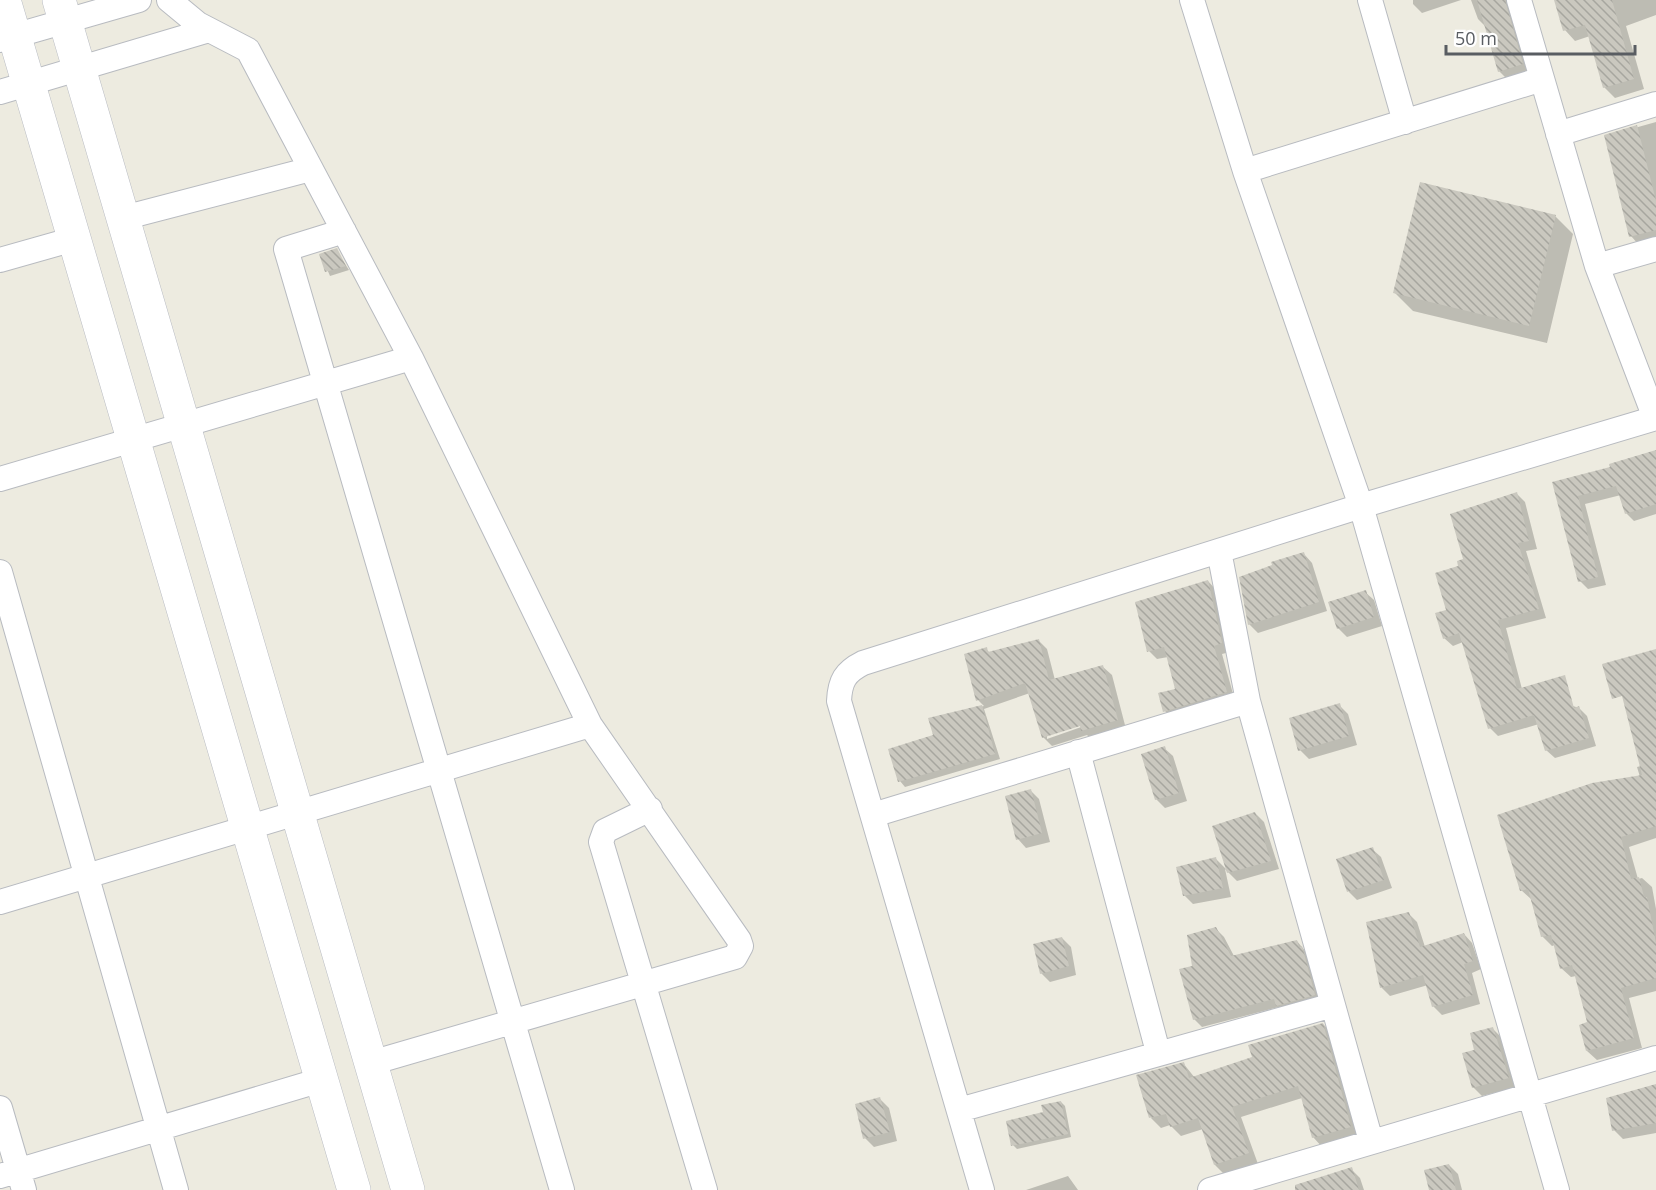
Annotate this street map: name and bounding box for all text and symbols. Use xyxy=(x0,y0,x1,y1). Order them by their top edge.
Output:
scale bar xyxy=(1446,18,1635,56)
text: 50 m xyxy=(1455,26,1497,50)

